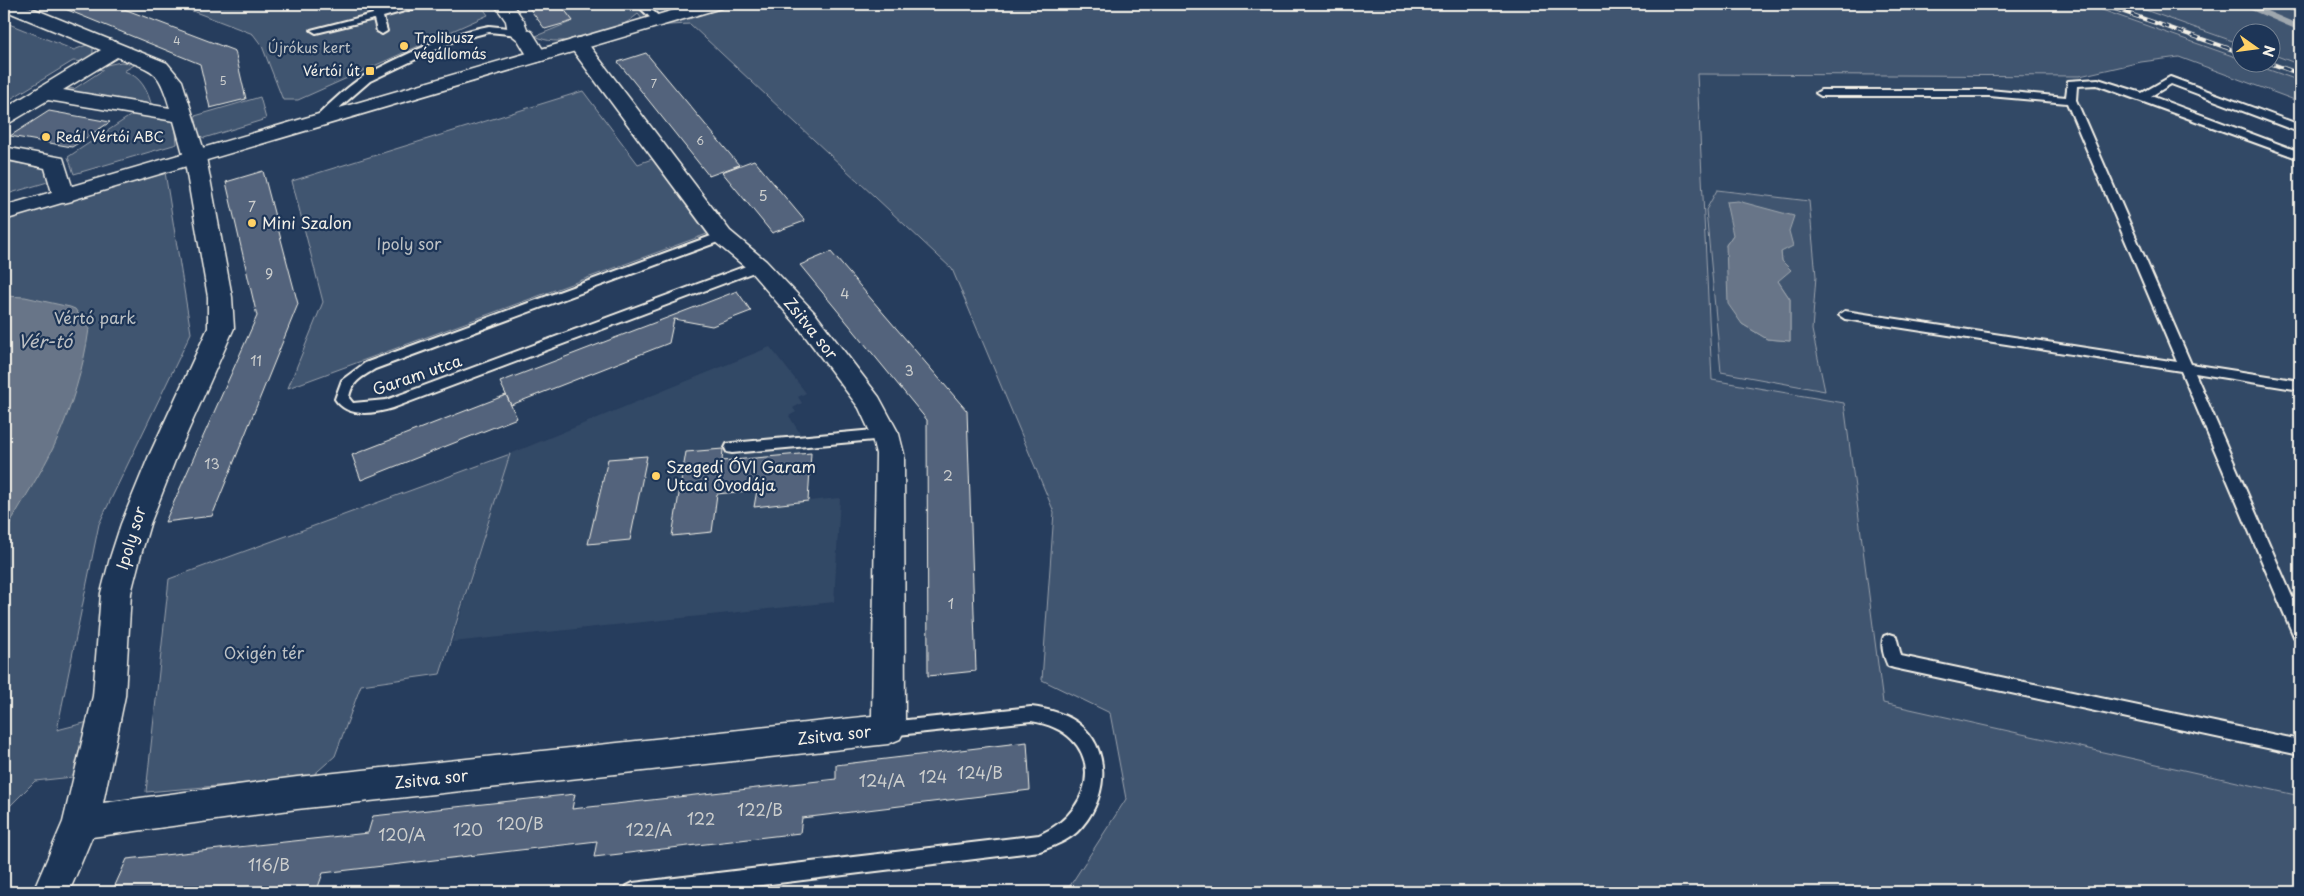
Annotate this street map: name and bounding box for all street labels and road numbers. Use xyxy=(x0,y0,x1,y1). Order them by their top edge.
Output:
street label: Zsitva sor xyxy=(779,291,845,364)
street label: Garam utca xyxy=(369,348,465,401)
street label: Ipoly sor xyxy=(109,503,151,572)
street label: Zsitva sor xyxy=(796,718,873,750)
street label: Zsitva sor xyxy=(393,762,470,794)

